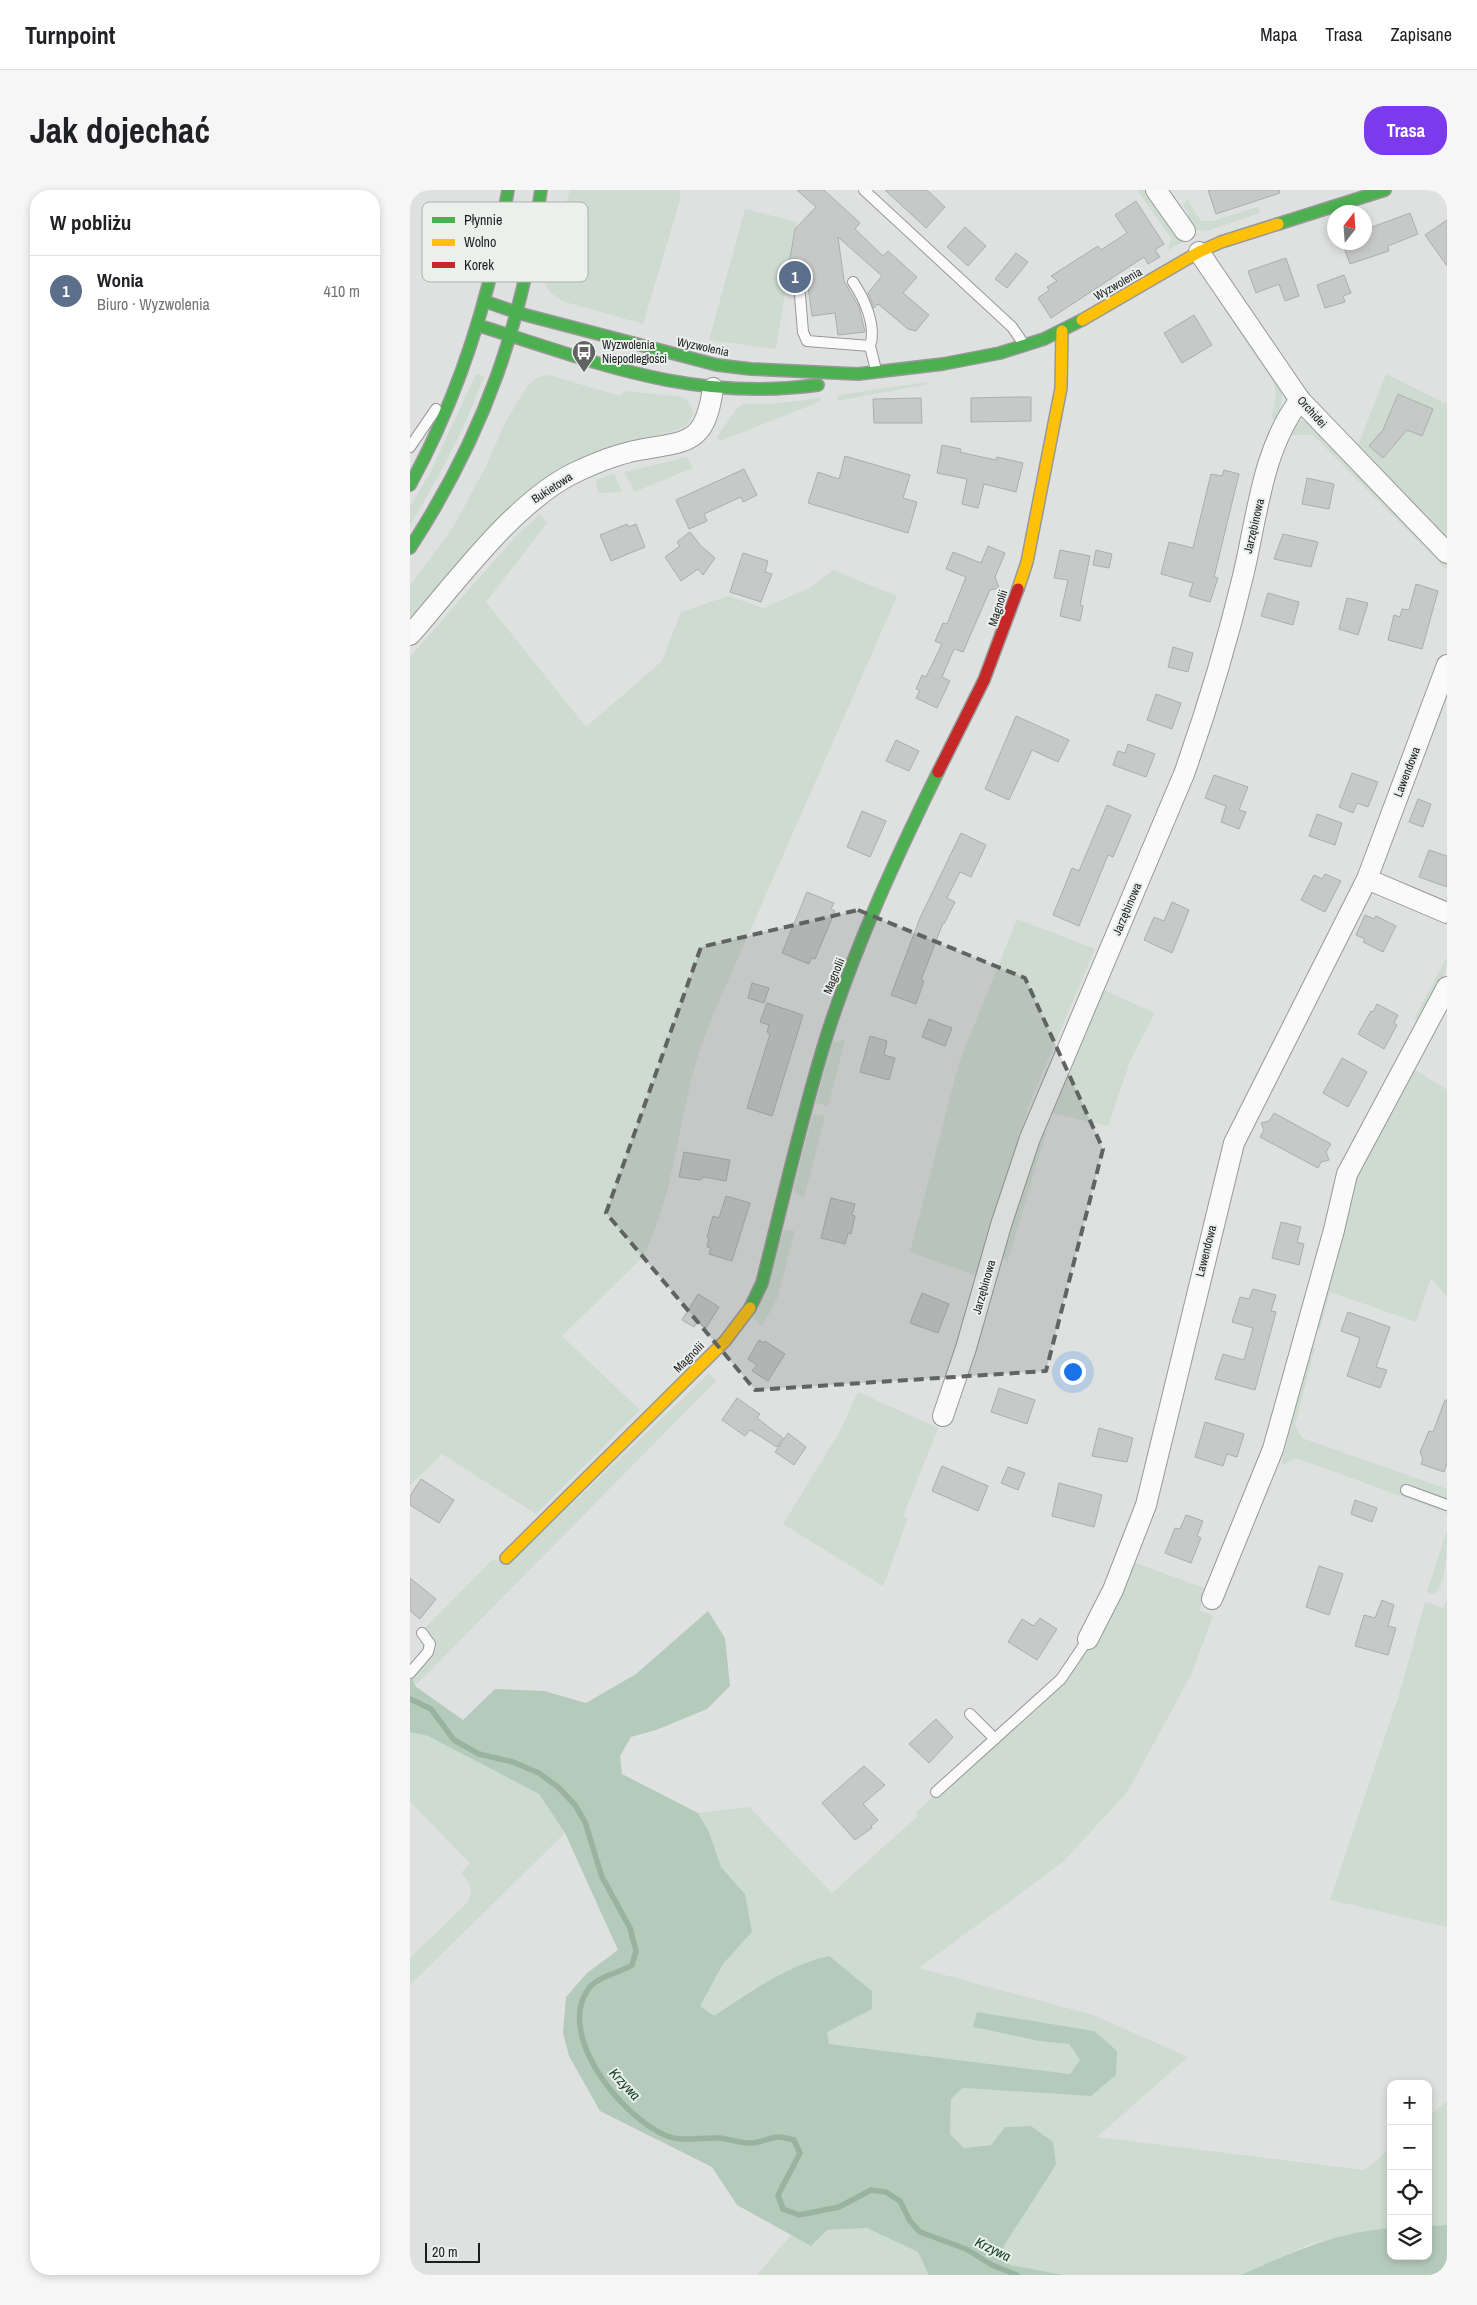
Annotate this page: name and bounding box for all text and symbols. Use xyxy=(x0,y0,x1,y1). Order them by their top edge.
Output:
text: Turnpoint xyxy=(25,19,115,51)
text: Mapa xyxy=(1260,22,1297,47)
text: Trasa xyxy=(1325,22,1362,47)
text: Zapisane xyxy=(1390,22,1452,47)
button: Trasa xyxy=(1364,106,1447,155)
text: Jak dojechać xyxy=(30,107,210,154)
legend xyxy=(422,202,588,282)
north arrow xyxy=(1327,205,1372,250)
text: W pobliżu xyxy=(50,208,131,237)
text: Płynnie xyxy=(464,211,502,229)
text: Wolno xyxy=(464,233,496,251)
text: Korek xyxy=(464,256,494,274)
pin: 1 xyxy=(779,258,811,296)
street label: Wyzwolenia xyxy=(1091,264,1145,304)
text: Wonia xyxy=(97,267,143,293)
text: 1 xyxy=(62,280,70,302)
text: 410 m xyxy=(324,280,360,302)
text: Biuro · Wyzwolenia xyxy=(97,293,210,315)
street label: Wyzwolenia xyxy=(675,334,731,360)
place label: Wyzwolenia Niepodległości xyxy=(602,337,667,367)
bus stop icon: Wyzwolenia Niepodległości xyxy=(571,339,597,373)
street label: Orchidei xyxy=(1293,393,1331,431)
street label: Bukietowa xyxy=(528,468,576,507)
street label: Jarzębinowa xyxy=(1240,497,1268,555)
street label: Magnolii xyxy=(985,588,1011,628)
street label: Lawendowa xyxy=(1390,744,1424,799)
street label: Jarzębinowa xyxy=(1109,880,1145,938)
street label: Magnolii xyxy=(820,956,848,996)
street label: Lawendowa xyxy=(1192,1223,1220,1278)
street label: Jarzębinowa xyxy=(969,1257,1000,1316)
street label: Magnolii xyxy=(670,1338,708,1376)
your location xyxy=(1060,1359,1086,1385)
water label: Krzywa xyxy=(606,2064,644,2104)
map controls xyxy=(1387,2080,1432,2260)
button: + xyxy=(1387,2080,1432,2125)
button: − xyxy=(1387,2125,1432,2170)
button: locate xyxy=(1387,2170,1432,2215)
button: layers xyxy=(1387,2215,1432,2260)
water label: Krzywa xyxy=(972,2233,1014,2265)
scale bar xyxy=(425,2240,480,2263)
text: 20 m xyxy=(432,2243,458,2261)

